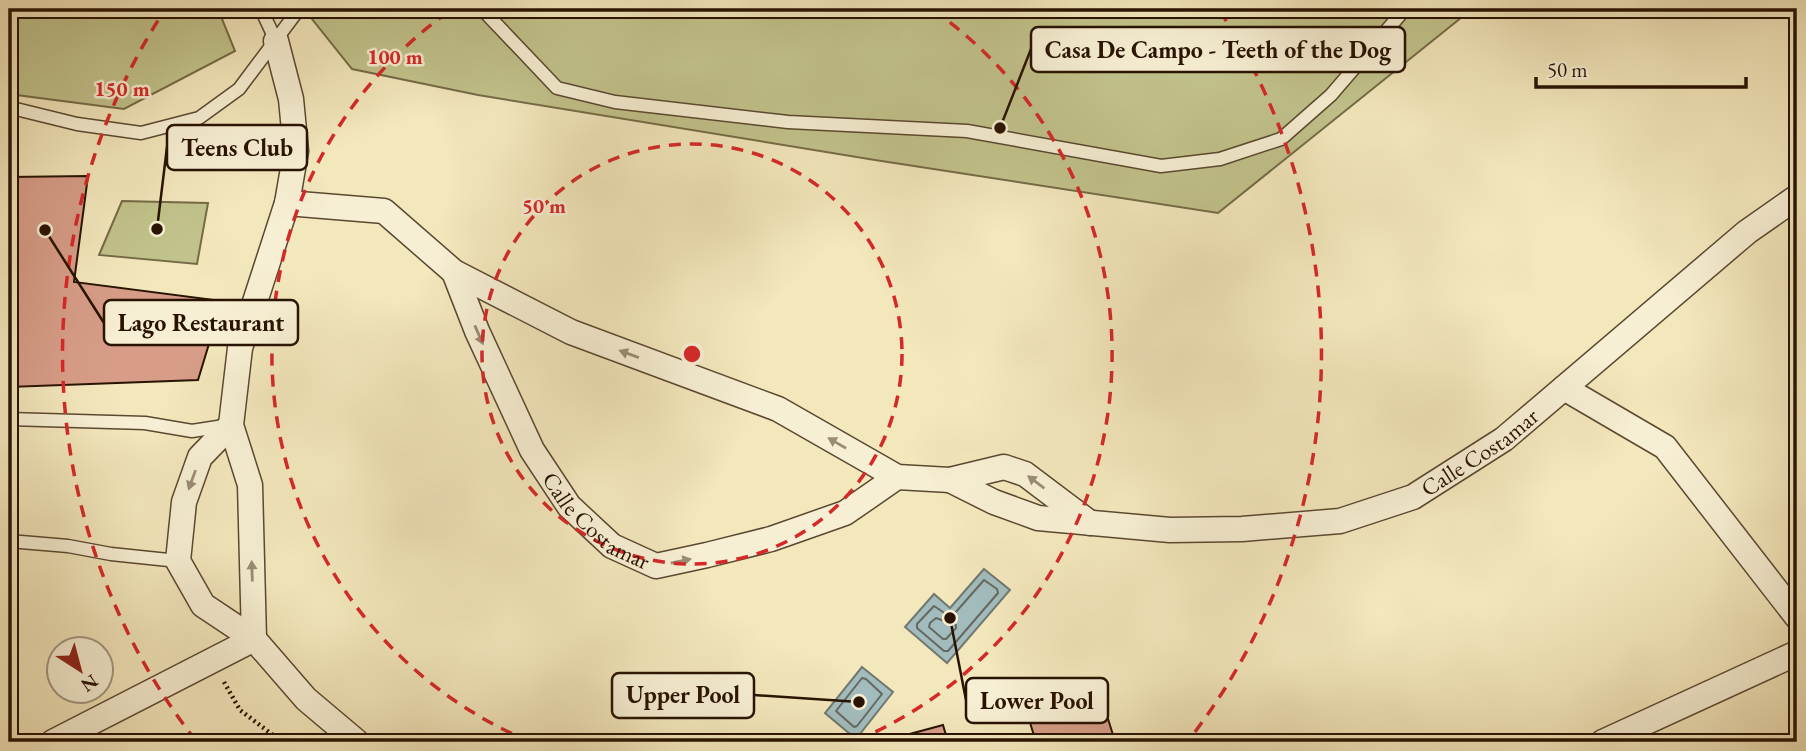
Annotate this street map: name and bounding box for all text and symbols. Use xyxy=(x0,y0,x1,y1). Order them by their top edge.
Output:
callout: Casa De Campo - Teeth of the Dog xyxy=(1031,27,1405,72)
text: Casa De Campo - Teeth of the Dog xyxy=(1045,34,1392,66)
text: 100 m xyxy=(367,43,423,70)
scale bar xyxy=(1536,46,1746,90)
text: 50 m xyxy=(1547,56,1588,83)
text: 150 m xyxy=(94,75,150,102)
callout: Teens Club xyxy=(167,125,307,170)
text: Teens Club xyxy=(181,132,293,163)
text: 50 m xyxy=(522,192,566,219)
callout: Lago Restaurant xyxy=(104,300,298,345)
text: Lago Restaurant xyxy=(118,307,284,339)
one-way arrow xyxy=(473,325,485,345)
centre of rings xyxy=(680,342,704,366)
one-way arrow xyxy=(618,348,639,359)
street label: Calle Costamar xyxy=(1415,401,1545,503)
one-way arrow xyxy=(828,436,847,449)
street label: Calle Costamar xyxy=(536,466,655,576)
one-way arrow xyxy=(186,469,197,490)
one-way arrow xyxy=(1027,476,1045,490)
one-way arrow xyxy=(670,555,692,566)
one-way arrow xyxy=(246,559,258,581)
north arrow xyxy=(46,636,116,706)
text: N xyxy=(76,669,103,698)
callout: Upper Pool xyxy=(612,673,754,718)
callout: Lower Pool xyxy=(966,678,1108,723)
text: Upper Pool xyxy=(626,679,740,710)
text: Lower Pool xyxy=(980,685,1094,716)

